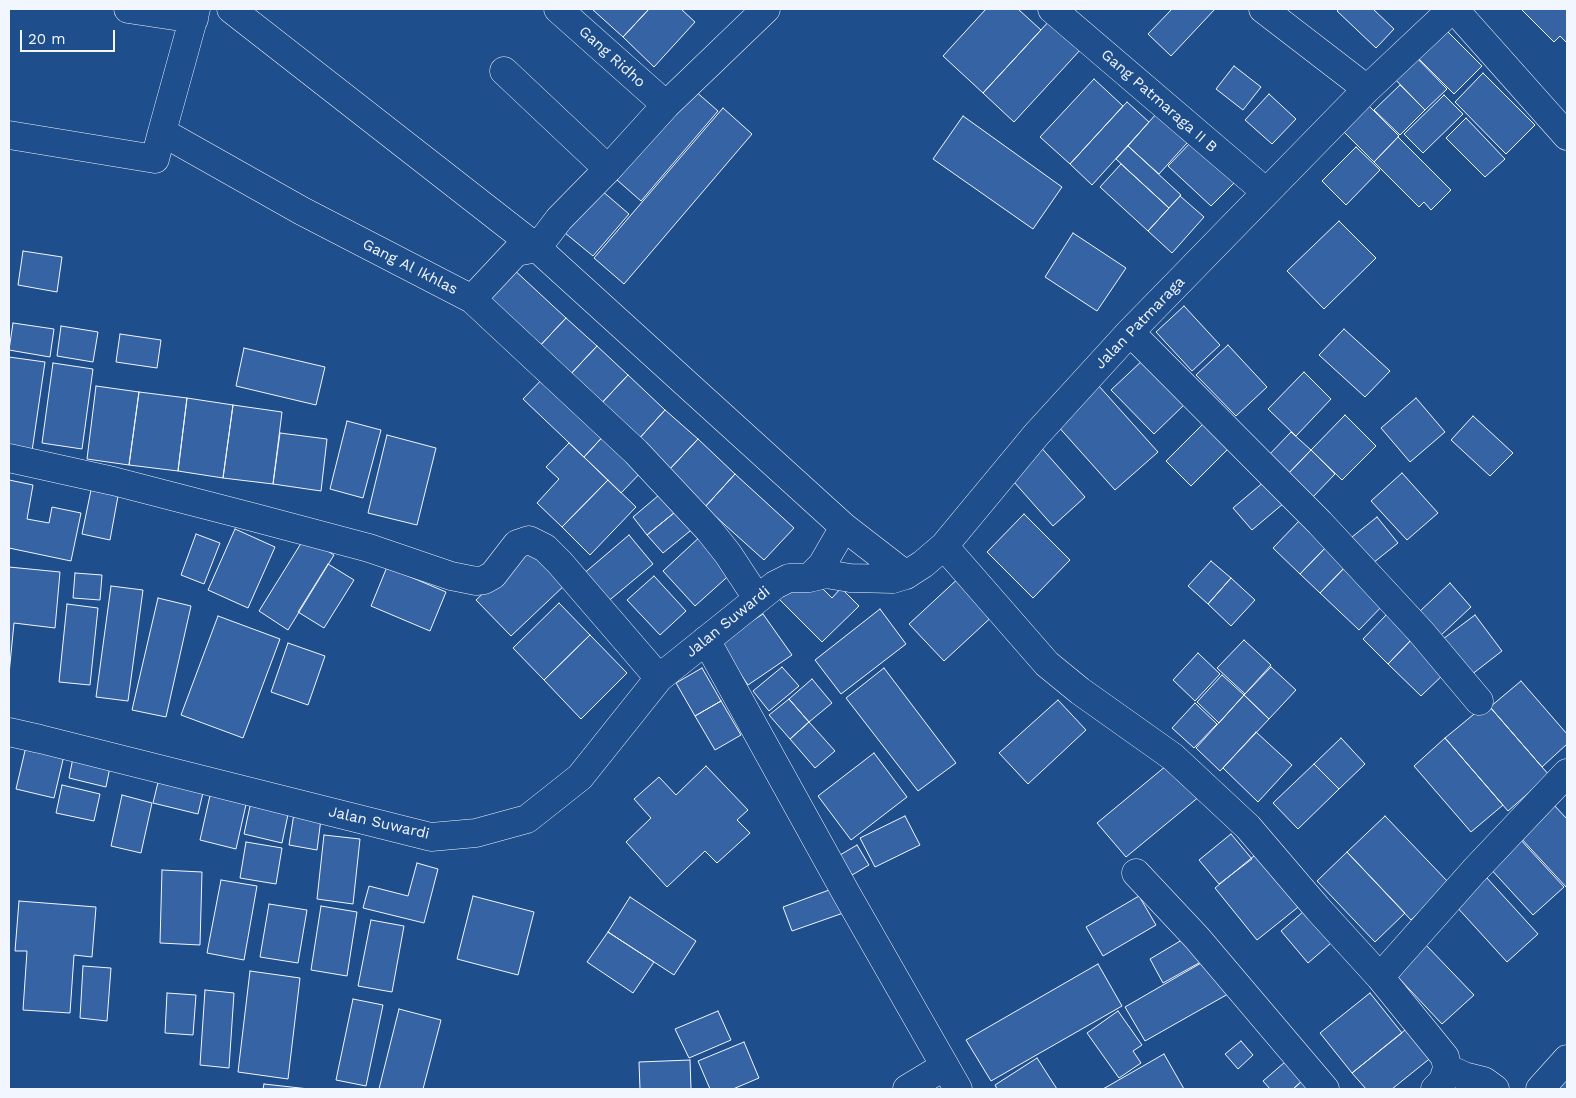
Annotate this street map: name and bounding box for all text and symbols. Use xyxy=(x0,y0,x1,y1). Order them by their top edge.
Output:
scale bar xyxy=(22,20,118,52)
street label: Gang Ridho xyxy=(575,22,649,92)
text: 20 m xyxy=(28,30,66,48)
street label: Gang Patmaraga II B xyxy=(1097,46,1221,156)
street label: Gang Al Ikhlas xyxy=(359,235,461,299)
street label: Jalan Patmaraga xyxy=(1091,273,1189,373)
street label: Jalan Suwardi xyxy=(682,583,774,661)
street label: Jalan Suwardi xyxy=(327,803,431,843)

